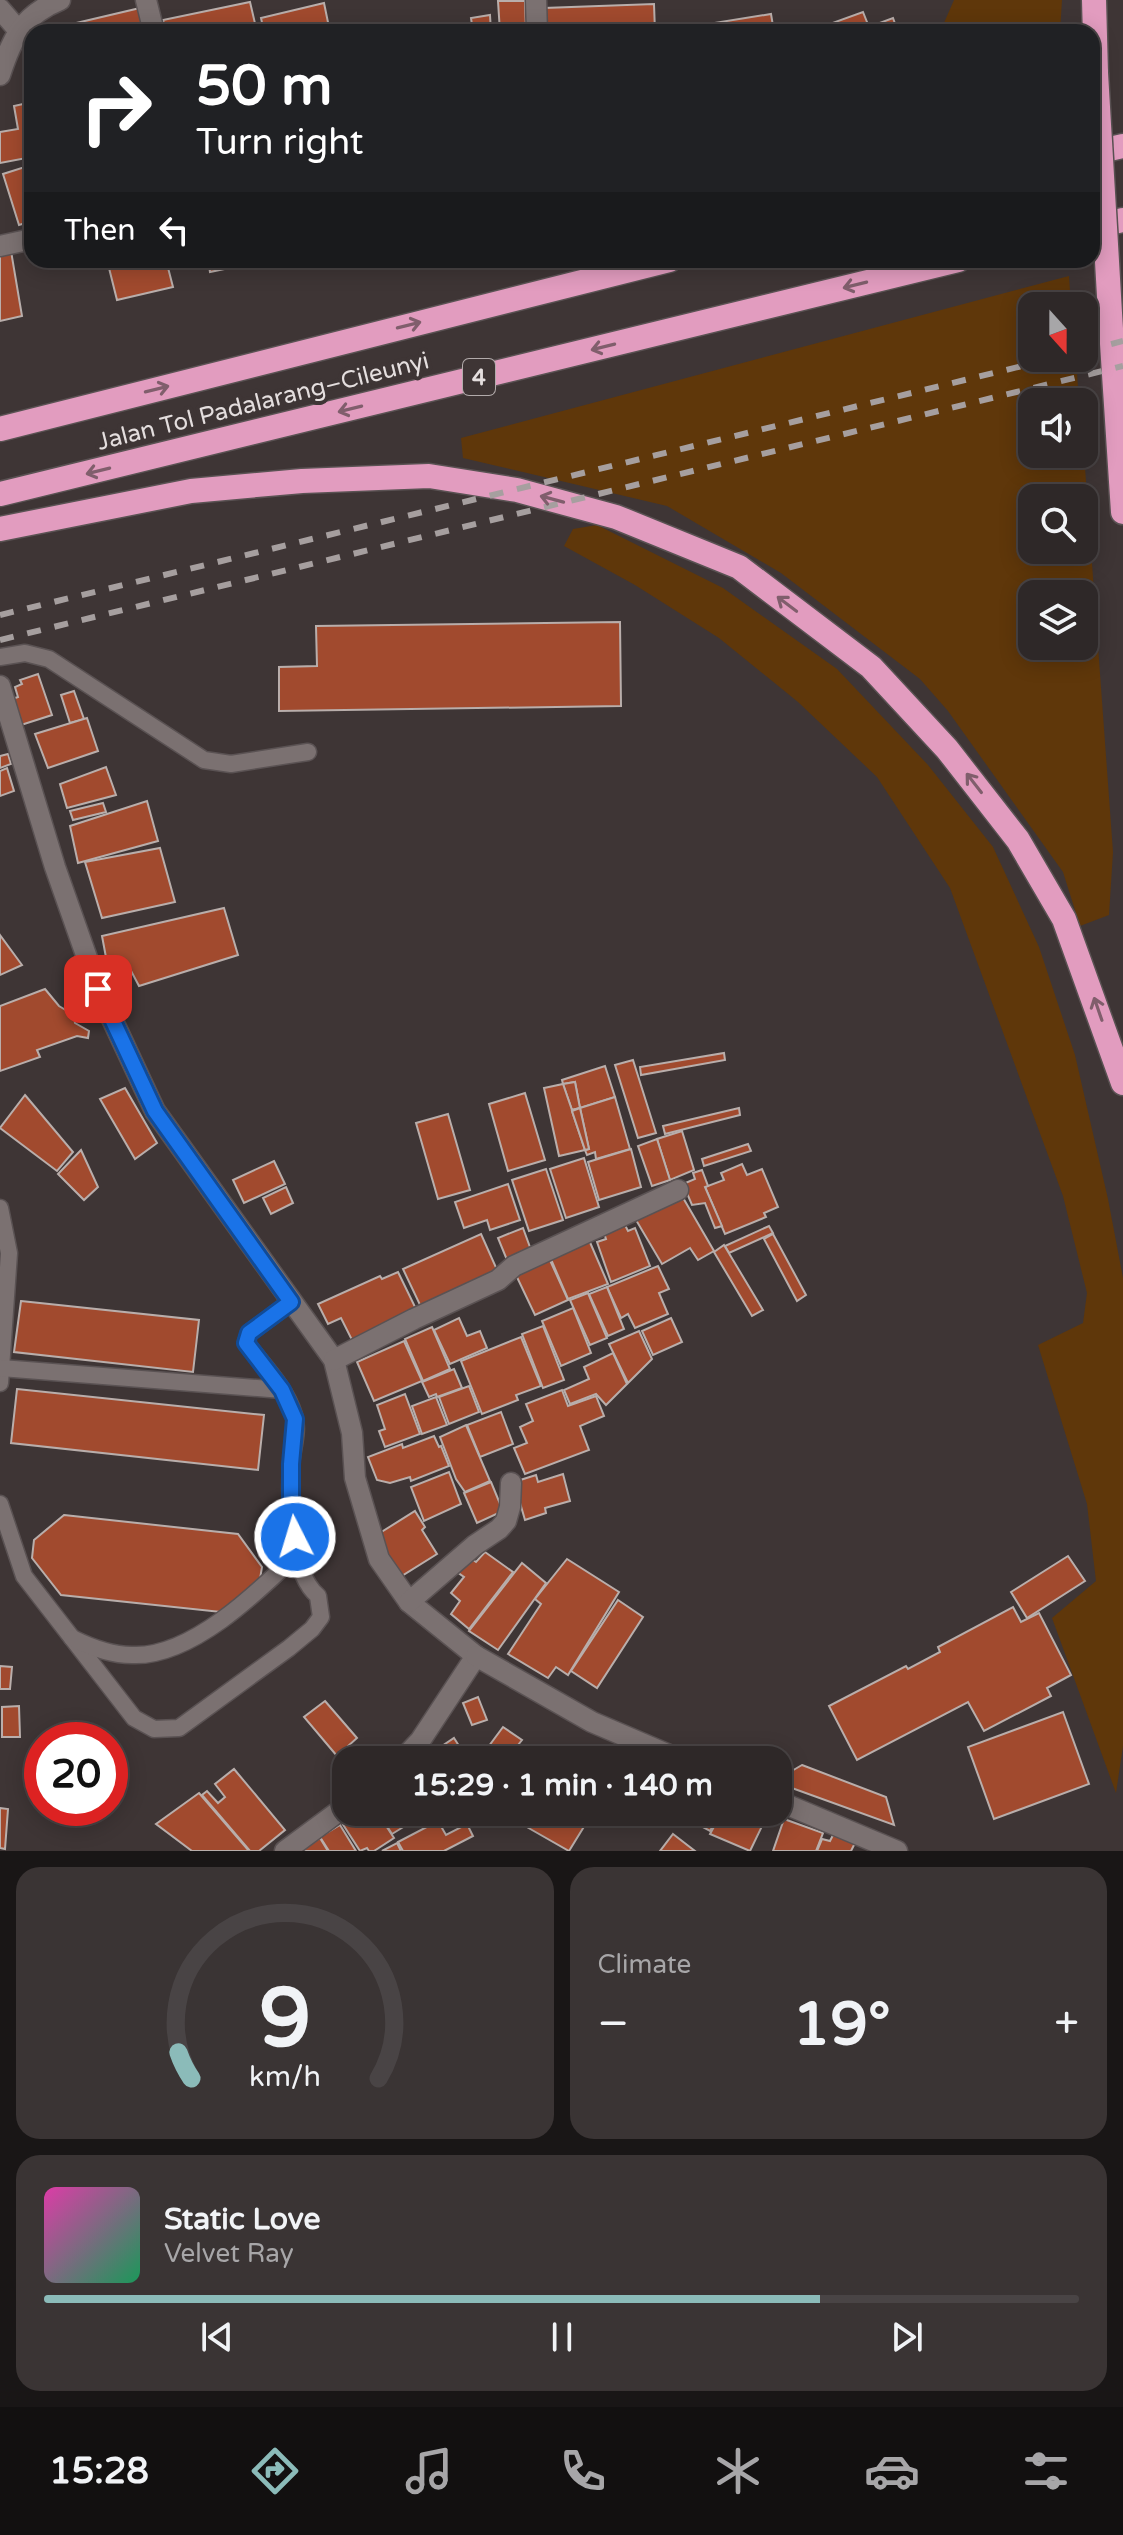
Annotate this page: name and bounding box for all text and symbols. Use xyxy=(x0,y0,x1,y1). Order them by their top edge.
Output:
text: 50 m xyxy=(196,53,332,120)
icon: right xyxy=(64,56,168,160)
text: Turn right xyxy=(196,121,363,164)
icon: left xyxy=(152,208,196,252)
text: Then xyxy=(64,212,136,249)
one-way arrow xyxy=(843,279,869,294)
north arrow xyxy=(1018,292,1098,372)
map controls xyxy=(1018,292,1098,660)
one-way arrow xyxy=(396,317,422,332)
one-way arrow xyxy=(591,340,616,355)
street label: Jalan Tol Padalarang–Cileunyi xyxy=(94,346,432,457)
road number: 4 xyxy=(463,359,495,395)
one-way arrow xyxy=(144,381,170,396)
button: sound xyxy=(1018,388,1098,468)
one-way arrow xyxy=(338,402,364,417)
one-way arrow xyxy=(85,464,111,479)
button: search xyxy=(1018,484,1098,564)
one-way arrow xyxy=(539,491,565,506)
button: layers xyxy=(1018,580,1098,660)
one-way arrow xyxy=(777,595,798,612)
one-way arrow xyxy=(965,773,982,794)
pin xyxy=(64,955,132,1023)
icon: arrive xyxy=(76,967,120,1011)
one-way arrow xyxy=(1089,997,1104,1022)
position arrow xyxy=(253,1495,337,1579)
speed limit sign: 20 xyxy=(24,1722,128,1826)
text: 15:29 · 1 min · 140 m xyxy=(411,1767,713,1804)
text: Climate xyxy=(598,1949,691,1980)
text: 9 xyxy=(259,1969,311,2069)
text: 19° xyxy=(793,1989,891,2061)
text: − xyxy=(598,1998,629,2051)
text: + xyxy=(1054,1998,1079,2051)
text: km/h xyxy=(249,2060,321,2094)
text: Static Love xyxy=(164,2201,320,2238)
text: Velvet Ray xyxy=(164,2238,294,2269)
icon: previous xyxy=(195,2315,239,2359)
icon: pause xyxy=(540,2315,584,2359)
icon: next xyxy=(885,2315,929,2359)
icon: directions xyxy=(247,2443,303,2499)
icon: music xyxy=(401,2443,457,2499)
icon: phone xyxy=(555,2443,611,2499)
icon: climate xyxy=(710,2443,766,2499)
icon: car xyxy=(864,2443,920,2499)
icon: filters xyxy=(1018,2443,1074,2499)
text: 15:28 xyxy=(49,2450,149,2493)

